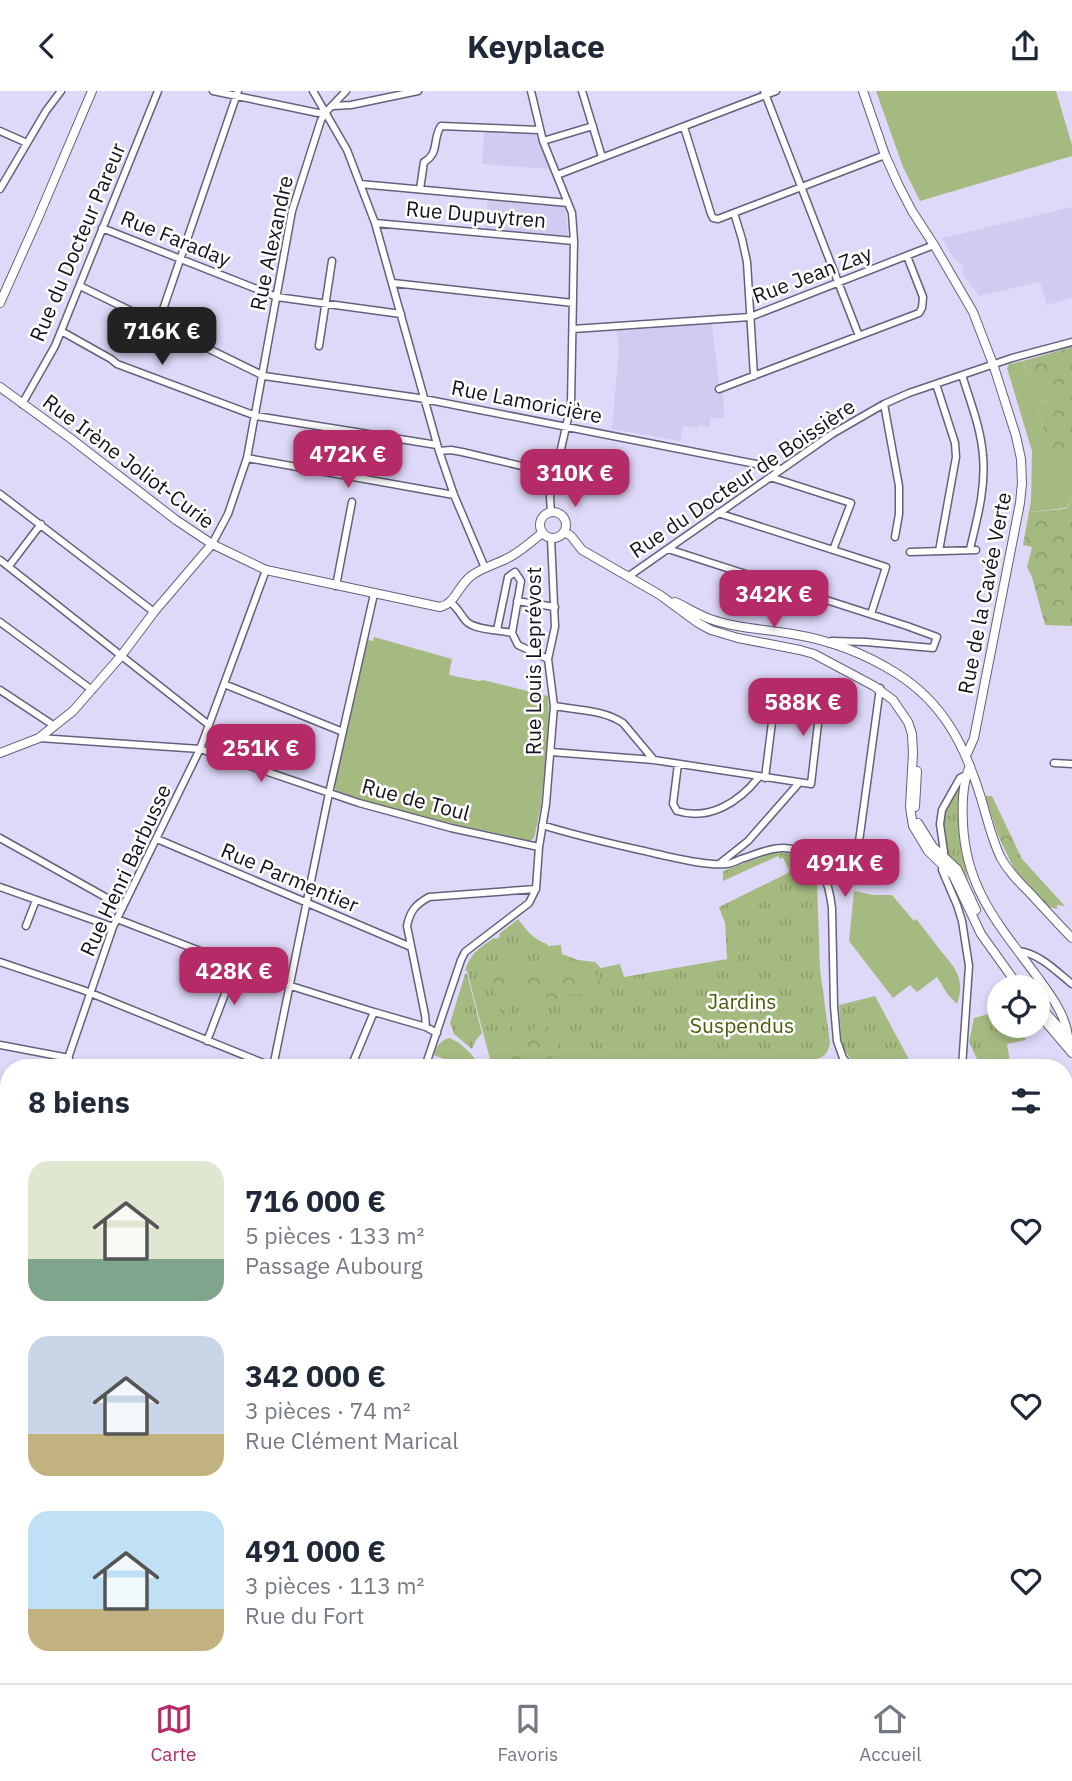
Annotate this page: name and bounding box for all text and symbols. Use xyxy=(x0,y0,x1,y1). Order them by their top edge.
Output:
text: Keyplace xyxy=(467,25,605,67)
icon: back xyxy=(28,27,66,65)
icon: share xyxy=(1006,27,1044,65)
street label: Rue du Docteur Pareur xyxy=(22,138,132,346)
street label: Rue Alexandre xyxy=(243,173,299,313)
street label: Rue Dupuytren xyxy=(405,194,547,234)
street label: Rue Faraday xyxy=(117,203,236,273)
street label: Rue Jean Zay xyxy=(748,238,876,310)
pin: 716K € xyxy=(105,307,219,367)
text: 716K € xyxy=(123,315,201,345)
street label: Rue Lamoricière xyxy=(449,373,605,429)
street label: Rue Irène Joliot-Curie xyxy=(37,387,221,535)
street label: Rue du Docteur de Boissière xyxy=(624,392,860,564)
pin: 472K € xyxy=(291,431,405,490)
text: 472K € xyxy=(309,438,387,468)
pin: 310K € xyxy=(518,449,632,509)
text: 310K € xyxy=(536,457,614,487)
street label: Rue de la Cavée Verte xyxy=(951,490,1017,696)
street label: Rue Louis Leprévost xyxy=(519,567,547,755)
pin: 342K € xyxy=(717,571,831,630)
text: 342K € xyxy=(735,578,813,608)
pin: 588K € xyxy=(746,679,860,738)
text: 588K € xyxy=(764,686,842,716)
pin: 251K € xyxy=(204,725,318,784)
text: 251K € xyxy=(222,732,300,762)
street label: Rue de Toul xyxy=(359,771,473,827)
street label: Rue Henri Barbusse xyxy=(73,779,177,961)
street label: Rue Parmentier xyxy=(217,835,363,919)
pin: 491K € xyxy=(788,839,902,899)
text: 491K € xyxy=(806,847,884,877)
pin: 428K € xyxy=(177,947,291,1007)
text: 428K € xyxy=(195,955,273,985)
map controls xyxy=(987,975,1050,1038)
button: locate xyxy=(987,975,1050,1038)
park label: Jardins Suspendus xyxy=(690,987,794,1039)
text: 8 biens xyxy=(28,1082,130,1121)
icon: filters xyxy=(1007,1082,1045,1120)
text: 716 000 € xyxy=(245,1181,386,1220)
icon: home xyxy=(84,1189,168,1273)
icon: heart xyxy=(1007,1212,1045,1250)
text: 5 pièces · 133 m² xyxy=(245,1220,424,1250)
text: Passage Aubourg xyxy=(245,1250,423,1280)
text: 342 000 € xyxy=(245,1356,386,1395)
icon: home xyxy=(84,1364,168,1448)
icon: heart xyxy=(1007,1387,1045,1425)
text: 3 pièces · 74 m² xyxy=(245,1395,411,1425)
text: Rue Clément Marical xyxy=(245,1425,459,1455)
text: 491 000 € xyxy=(245,1531,386,1570)
icon: home xyxy=(84,1539,168,1623)
icon: heart xyxy=(1007,1562,1045,1600)
text: 3 pièces · 113 m² xyxy=(245,1570,424,1600)
text: Rue du Fort xyxy=(245,1600,364,1630)
tab: Carte xyxy=(150,1700,197,1766)
tab: Favoris xyxy=(498,1700,558,1766)
tab: Accueil xyxy=(859,1700,921,1766)

